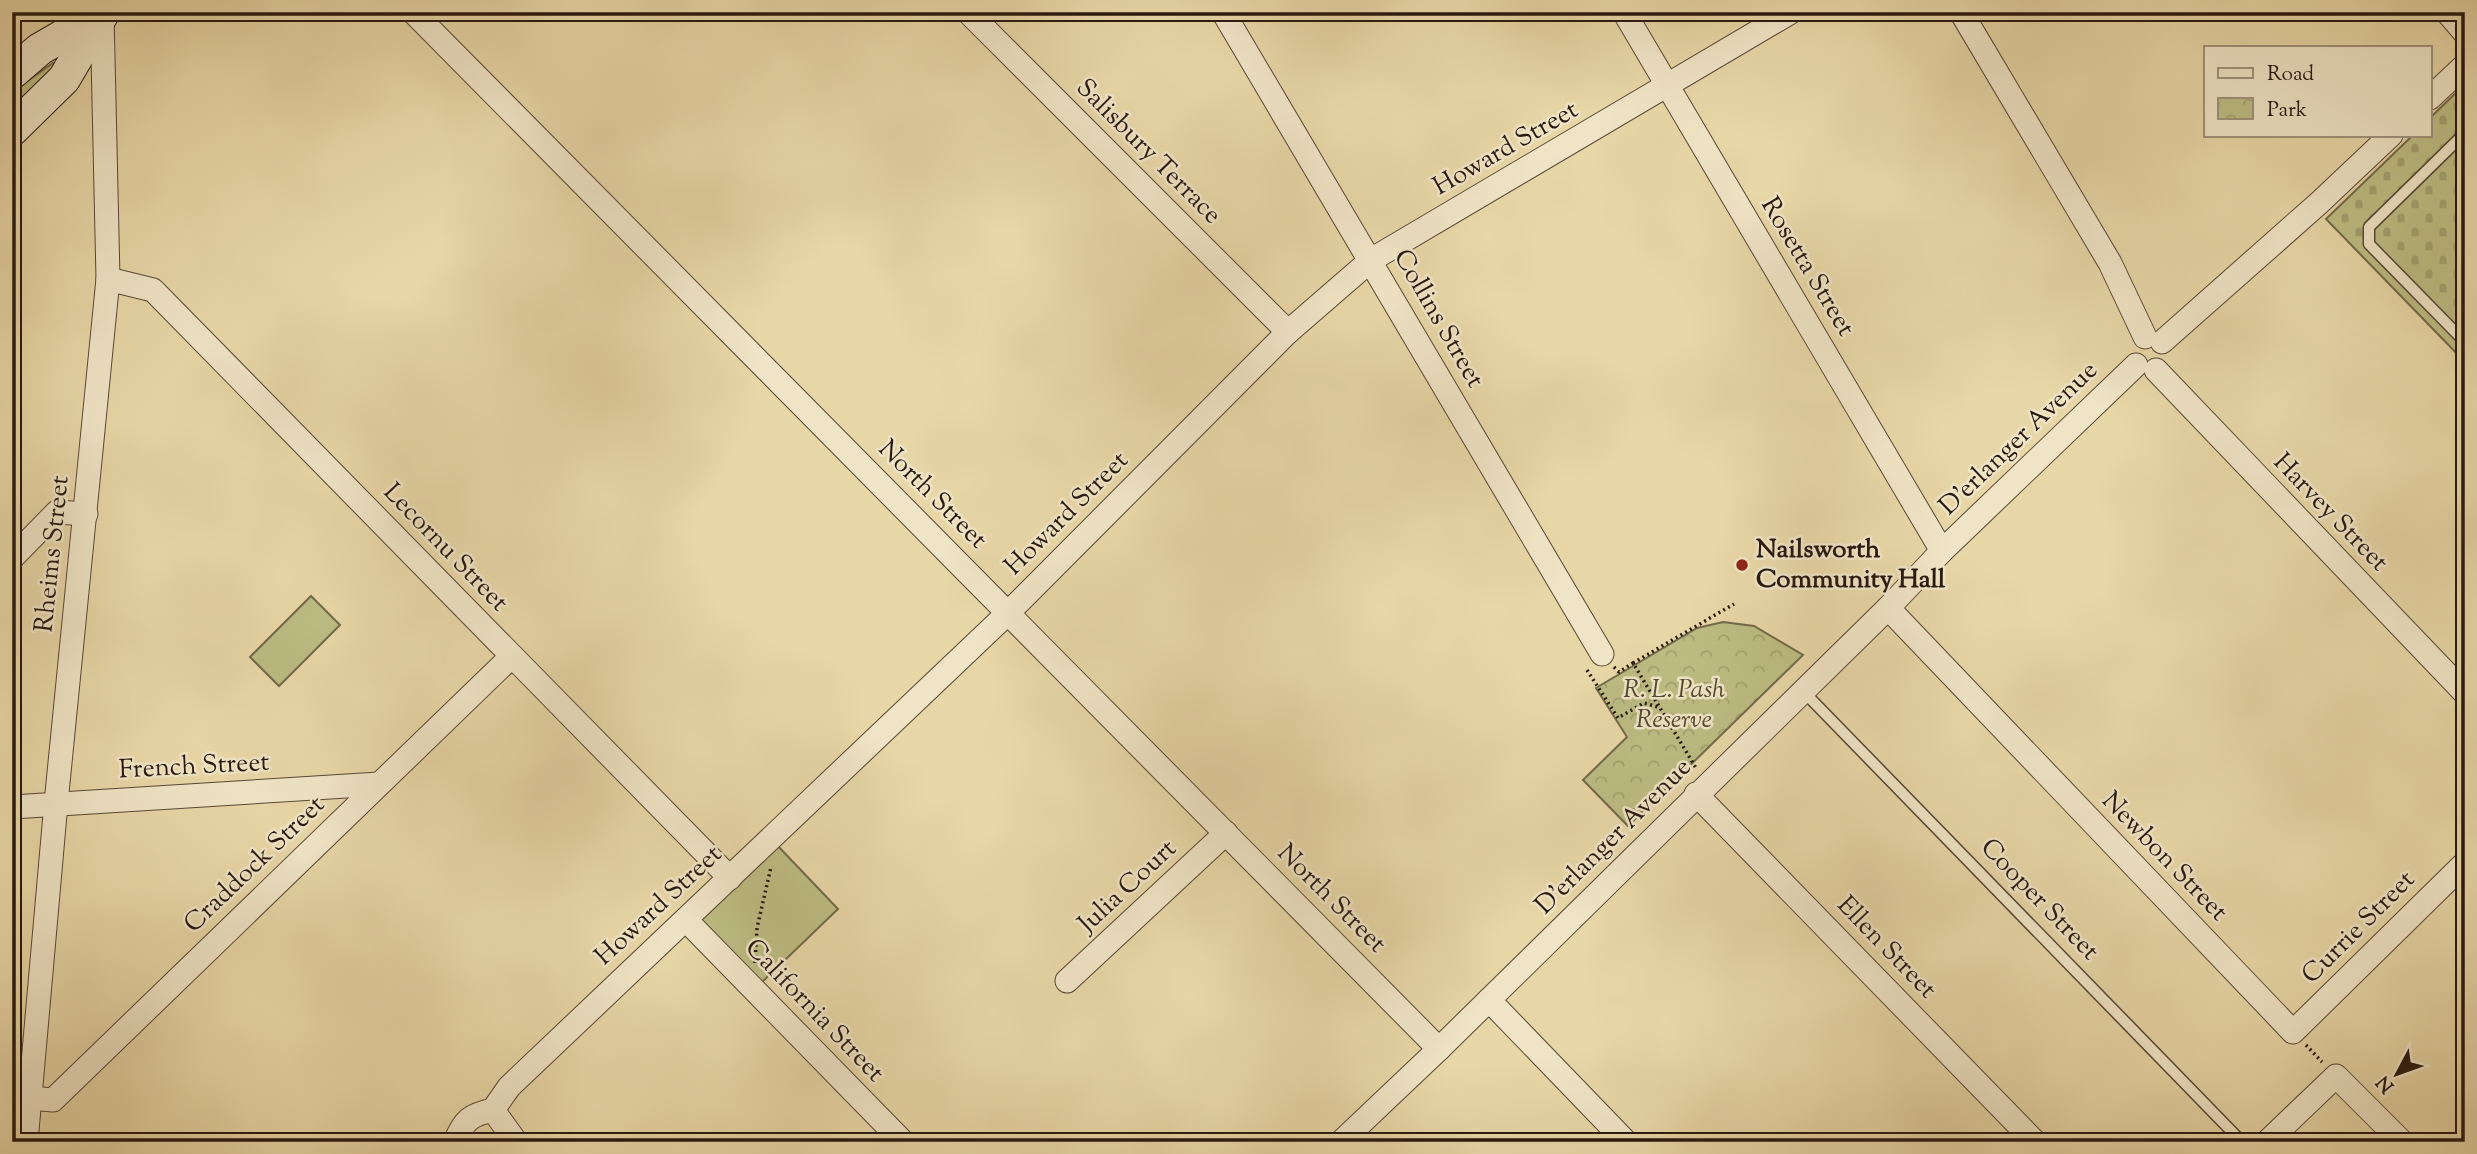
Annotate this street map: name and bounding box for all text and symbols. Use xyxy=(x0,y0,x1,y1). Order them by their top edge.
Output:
legend xyxy=(2204,46,2432,136)
text: Road xyxy=(2267,60,2314,90)
street label: Salisbury Terrace xyxy=(1067,71,1229,233)
street label: Howard Street xyxy=(1427,92,1586,206)
text: Park xyxy=(2267,96,2308,126)
street label: Rosetta Street xyxy=(1751,190,1863,344)
street label: Collins Street xyxy=(1383,243,1493,395)
street label: D'erlanger Avenue xyxy=(1931,353,2107,525)
street label: North Street xyxy=(869,432,995,558)
street label: Howard Street xyxy=(997,443,1138,584)
street label: Harvey Street xyxy=(2264,445,2396,581)
street label: Rheims Street xyxy=(26,474,80,634)
street label: Lecornu Street xyxy=(374,475,516,621)
place label: Nailsworth Community Hall xyxy=(1756,532,1946,599)
marker: Nailsworth Community Hall xyxy=(1734,557,1750,573)
park label: R. L. Pash Reserve xyxy=(1623,672,1725,739)
street label: French Street xyxy=(118,745,270,789)
street label: D'erlanger Avenue xyxy=(1527,750,1701,924)
street label: Newbon Street xyxy=(2092,784,2236,930)
street label: Craddock Street xyxy=(176,788,334,942)
street label: Cooper Street xyxy=(1971,831,2107,970)
street label: Julia Court xyxy=(1069,832,1186,944)
street label: North Street xyxy=(1268,836,1394,962)
street label: Howard Street xyxy=(587,837,731,975)
street label: Currie Street xyxy=(2294,863,2424,993)
street label: Ellen Street xyxy=(1828,888,1945,1008)
street label: California Street xyxy=(736,931,892,1091)
north arrow xyxy=(2362,1038,2432,1108)
text: N xyxy=(2371,1069,2401,1098)

